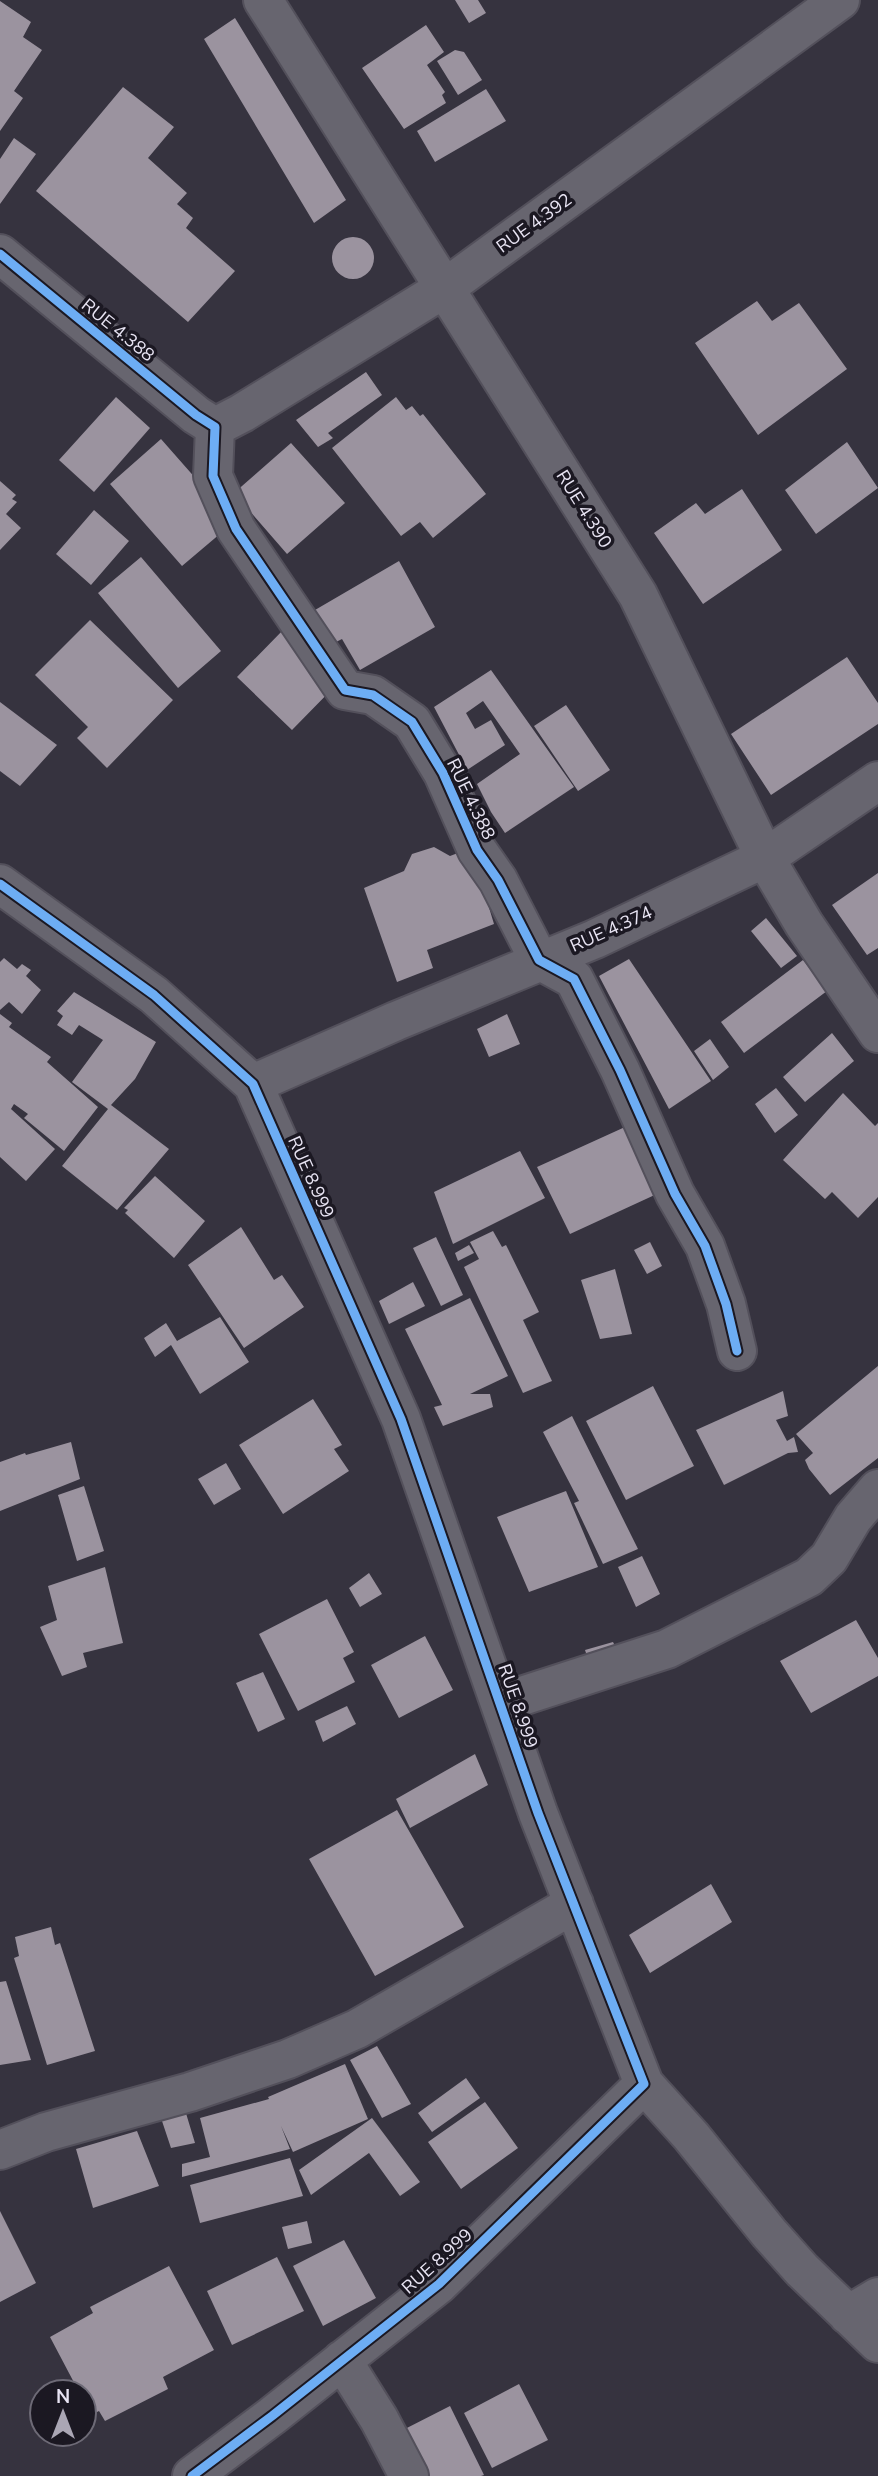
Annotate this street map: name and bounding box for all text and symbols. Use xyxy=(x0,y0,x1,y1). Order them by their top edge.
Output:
street label: RUE 4.392 xyxy=(492,188,576,258)
street label: RUE 4.388 xyxy=(76,293,160,367)
street label: RUE 4.390 xyxy=(551,466,617,552)
street label: RUE 4.388 xyxy=(441,754,501,844)
street label: RUE 4.374 xyxy=(566,900,656,958)
street label: RUE 8.999 xyxy=(282,1132,340,1222)
street label: RUE 8.999 xyxy=(492,1661,544,1751)
street label: RUE 8.999 xyxy=(396,2223,478,2299)
north arrow xyxy=(28,2378,98,2448)
text: N xyxy=(56,2384,70,2410)

